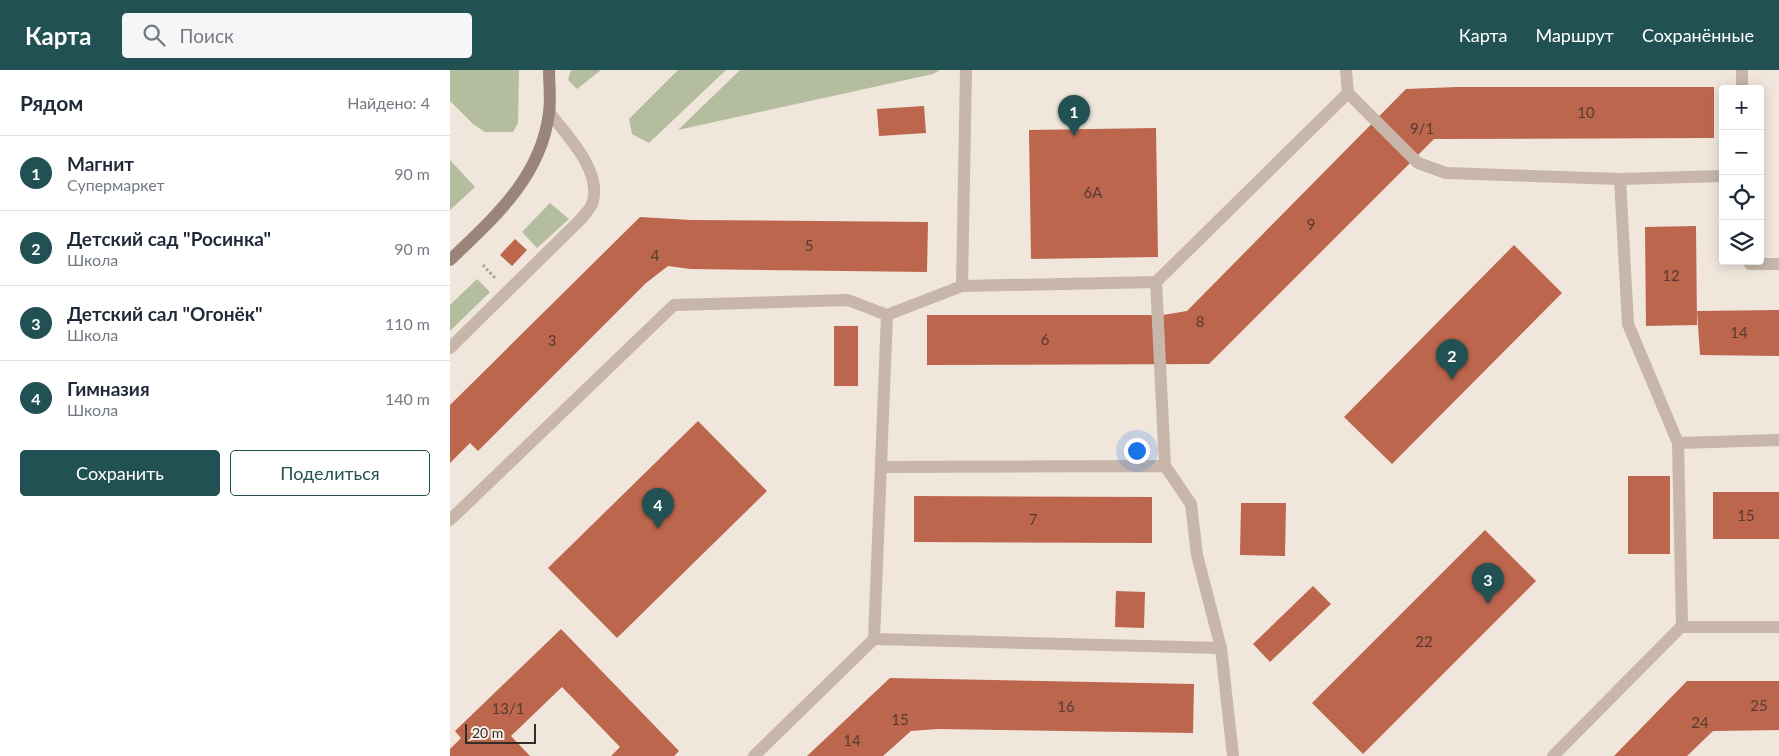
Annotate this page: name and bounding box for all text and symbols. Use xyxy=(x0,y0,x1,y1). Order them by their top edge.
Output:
search box xyxy=(122,13,472,58)
text: Карта xyxy=(25,21,92,50)
icon: search xyxy=(140,21,168,49)
text: Поиск xyxy=(180,24,234,47)
text: Карта xyxy=(1459,24,1507,46)
text: Маршрут xyxy=(1535,24,1614,46)
text: Сохранённые xyxy=(1642,24,1754,46)
map controls xyxy=(1719,85,1764,265)
button: + xyxy=(1719,85,1764,130)
text: Рядом xyxy=(20,90,83,115)
text: Найдено: 4 xyxy=(347,93,430,112)
pin: 1 xyxy=(1058,95,1090,136)
house number: 10 xyxy=(1577,103,1595,121)
house number: 9/1 xyxy=(1410,119,1434,137)
button: − xyxy=(1719,130,1764,175)
text: Магнит xyxy=(67,152,134,175)
text: 1 xyxy=(31,164,41,183)
text: 90 m xyxy=(394,164,430,183)
text: Супермаркет xyxy=(67,175,165,194)
button: locate xyxy=(1719,175,1764,220)
house number: 6А xyxy=(1084,183,1103,201)
house number: 9 xyxy=(1307,215,1315,233)
button: layers xyxy=(1719,220,1764,265)
text: Детский сад "Росинка" xyxy=(67,227,271,250)
house number: 5 xyxy=(805,236,813,254)
text: 2 xyxy=(31,239,41,258)
text: 90 m xyxy=(394,239,430,258)
house number: 4 xyxy=(651,246,660,264)
text: Школа xyxy=(67,250,118,269)
house number: 12 xyxy=(1662,266,1680,284)
text: Детский сал "Огонёк" xyxy=(67,302,263,325)
house number: 8 xyxy=(1196,312,1204,330)
text: 3 xyxy=(31,314,41,333)
text: 110 m xyxy=(385,314,430,333)
house number: 14 xyxy=(1730,323,1748,341)
text: Школа xyxy=(67,325,118,344)
house number: 6 xyxy=(1041,330,1050,348)
house number: 3 xyxy=(548,331,556,349)
pin: 2 xyxy=(1436,339,1468,380)
text: Гимназия xyxy=(67,377,150,400)
text: 4 xyxy=(31,389,41,408)
text: 140 m xyxy=(385,389,430,408)
text: Школа xyxy=(67,400,118,419)
your location xyxy=(1124,438,1150,464)
button: Сохранить xyxy=(20,450,220,496)
button: Поделиться xyxy=(230,450,430,496)
pin: 4 xyxy=(642,488,674,529)
house number: 15 xyxy=(1737,506,1755,524)
house number: 7 xyxy=(1029,510,1038,528)
pin: 3 xyxy=(1472,563,1504,604)
house number: 22 xyxy=(1415,632,1433,650)
house number: 25 xyxy=(1750,696,1768,714)
house number: 16 xyxy=(1057,697,1075,715)
house number: 13/1 xyxy=(492,699,524,717)
house number: 15 xyxy=(891,710,909,728)
house number: 24 xyxy=(1691,713,1709,731)
scale bar xyxy=(465,721,536,744)
text: 20 m xyxy=(472,724,503,741)
house number: 14 xyxy=(843,731,861,749)

